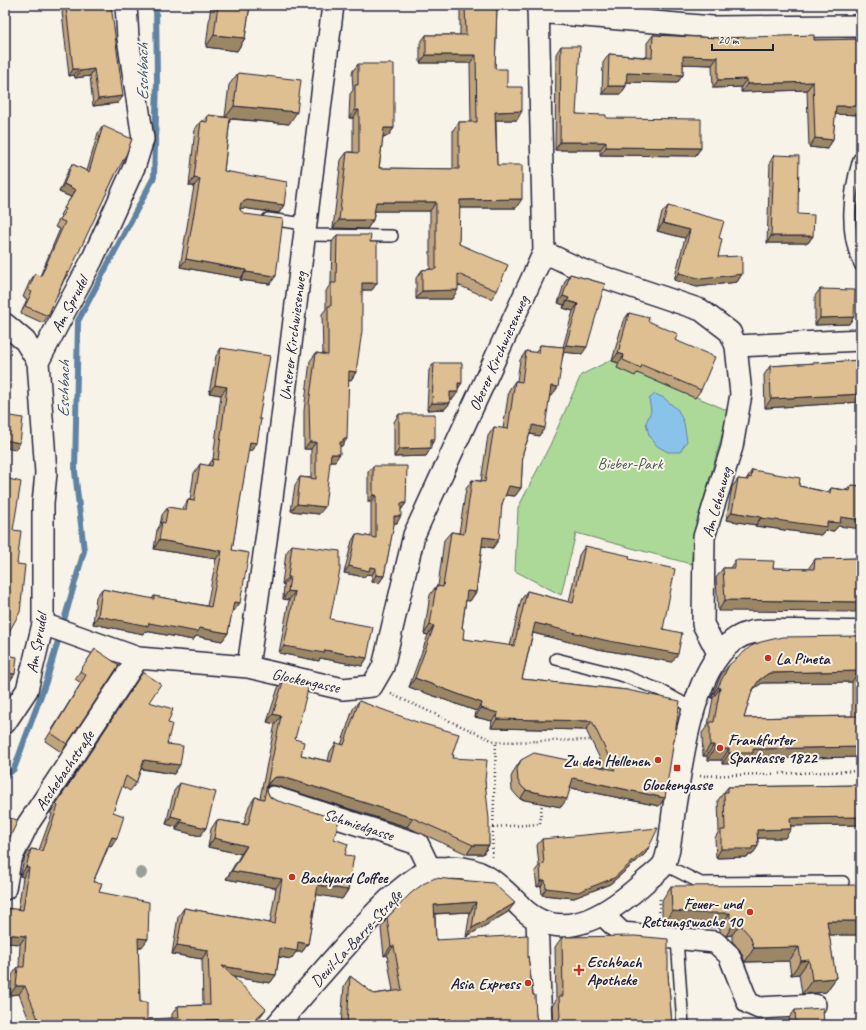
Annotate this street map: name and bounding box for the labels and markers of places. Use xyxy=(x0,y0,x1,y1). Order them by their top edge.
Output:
place label: La Pineta xyxy=(776,649,831,669)
marker: La Pineta xyxy=(763,653,773,663)
place label: Frankfurter Sparkasse 1822 xyxy=(728,730,818,768)
marker: Frankfurter Sparkasse 1822 xyxy=(715,743,725,753)
place label: Zu den Hellenen xyxy=(564,751,652,771)
marker: Zu den Hellenen xyxy=(653,755,663,765)
marker: Glockengasse xyxy=(672,763,682,773)
place label: Glockengasse xyxy=(642,775,714,795)
place label: Backyard Coffee xyxy=(300,868,389,888)
marker: Backyard Coffee xyxy=(287,872,297,882)
place label: Feuer- und Rettungswache 10 xyxy=(641,894,745,932)
marker: Feuer- und Rettungswache 10 xyxy=(745,907,755,917)
place label: Eschbach Apotheke xyxy=(587,952,642,990)
marker: Eschbach Apotheke xyxy=(574,965,584,975)
place label: Asia Express xyxy=(450,974,521,994)
marker: Asia Express xyxy=(523,978,533,988)

